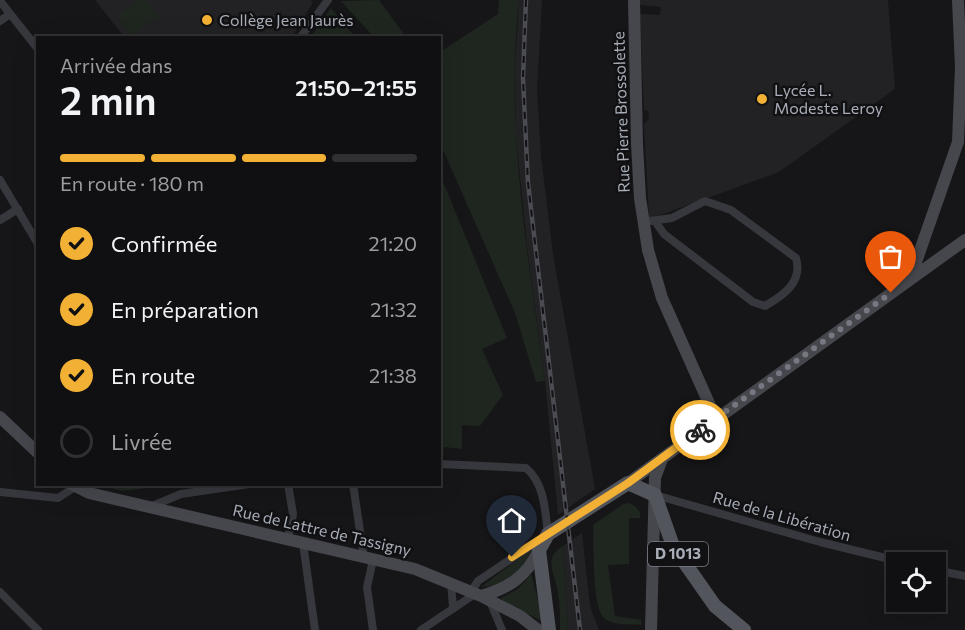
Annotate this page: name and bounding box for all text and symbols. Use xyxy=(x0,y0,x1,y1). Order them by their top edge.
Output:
place label: Collège Jean Jaurès xyxy=(219,10,354,29)
marker: Collège Jean Jaurès xyxy=(200,13,214,27)
street label: Rue Pierre Brossolette xyxy=(608,31,633,193)
text: Arrivée dans xyxy=(60,53,172,77)
text: 21:50–21:55 xyxy=(295,74,417,101)
text: 2 min xyxy=(60,75,157,123)
place label: Lycée L. Modeste Leroy xyxy=(774,80,883,117)
marker: Lycée L. Modeste Leroy xyxy=(755,92,769,106)
text: En route · 180 m xyxy=(60,171,204,195)
icon: check xyxy=(60,227,93,260)
text: Confirmée xyxy=(111,230,217,257)
text: 21:20 xyxy=(369,231,417,255)
pin xyxy=(865,231,916,293)
icon: bag xyxy=(874,240,907,273)
icon: check xyxy=(60,293,93,326)
text: En préparation xyxy=(111,296,259,323)
text: 21:32 xyxy=(370,297,417,321)
icon: check xyxy=(60,359,93,392)
text: En route xyxy=(111,362,195,389)
text: 21:38 xyxy=(369,363,417,387)
courier xyxy=(670,400,730,460)
icon: bike xyxy=(684,414,717,447)
text: Livrée xyxy=(111,428,172,455)
street label: Rue de la Libération xyxy=(711,487,853,544)
pin xyxy=(486,495,537,557)
street label: Rue de Lattre de Tassigny xyxy=(231,500,413,559)
icon: home xyxy=(495,504,528,537)
road number: D 1013 xyxy=(648,542,708,566)
map controls xyxy=(886,552,946,612)
button: locate xyxy=(886,552,946,612)

